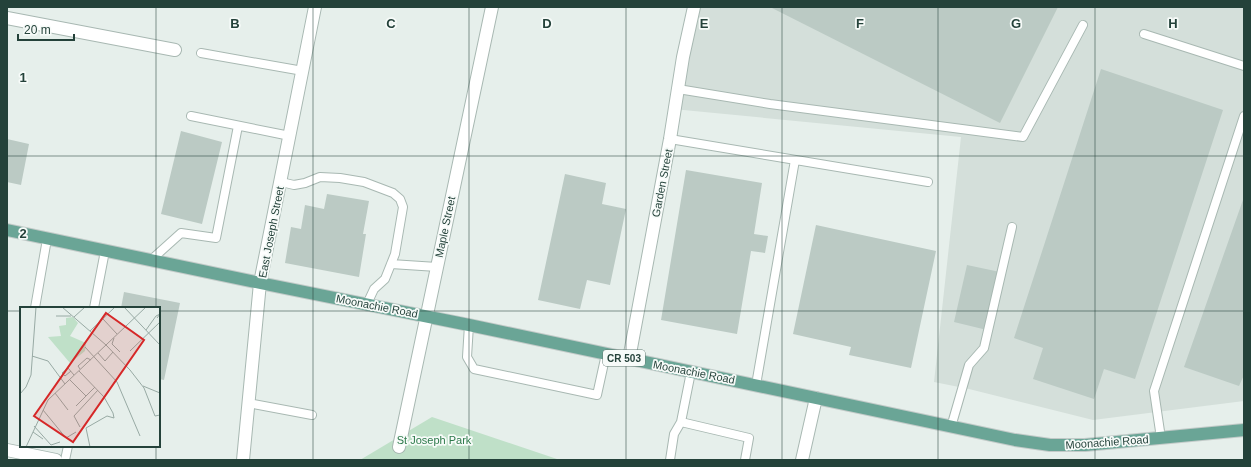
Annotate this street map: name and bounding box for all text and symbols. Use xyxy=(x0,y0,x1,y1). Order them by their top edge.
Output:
scale bar xyxy=(18,16,74,42)
text: B xyxy=(230,16,240,31)
text: C xyxy=(386,16,396,31)
text: D xyxy=(542,16,552,31)
text: E xyxy=(700,16,709,31)
text: F xyxy=(856,16,864,31)
text: G xyxy=(1011,16,1021,31)
text: H xyxy=(1168,16,1178,31)
text: 20 m xyxy=(24,23,51,37)
text: 1 xyxy=(19,70,27,85)
street label: Garden Street xyxy=(650,148,674,218)
street label: East Joseph Street xyxy=(256,185,286,279)
street label: Maple Street xyxy=(433,195,457,259)
text: 2 xyxy=(19,226,27,241)
street label: Moonachie Road xyxy=(335,292,419,320)
inset map xyxy=(20,307,160,447)
road number: CR 503 xyxy=(603,350,645,366)
street label: Moonachie Road xyxy=(652,358,736,386)
street label: Moonachie Road xyxy=(1065,433,1149,451)
park label: St Joseph Park xyxy=(397,434,472,446)

